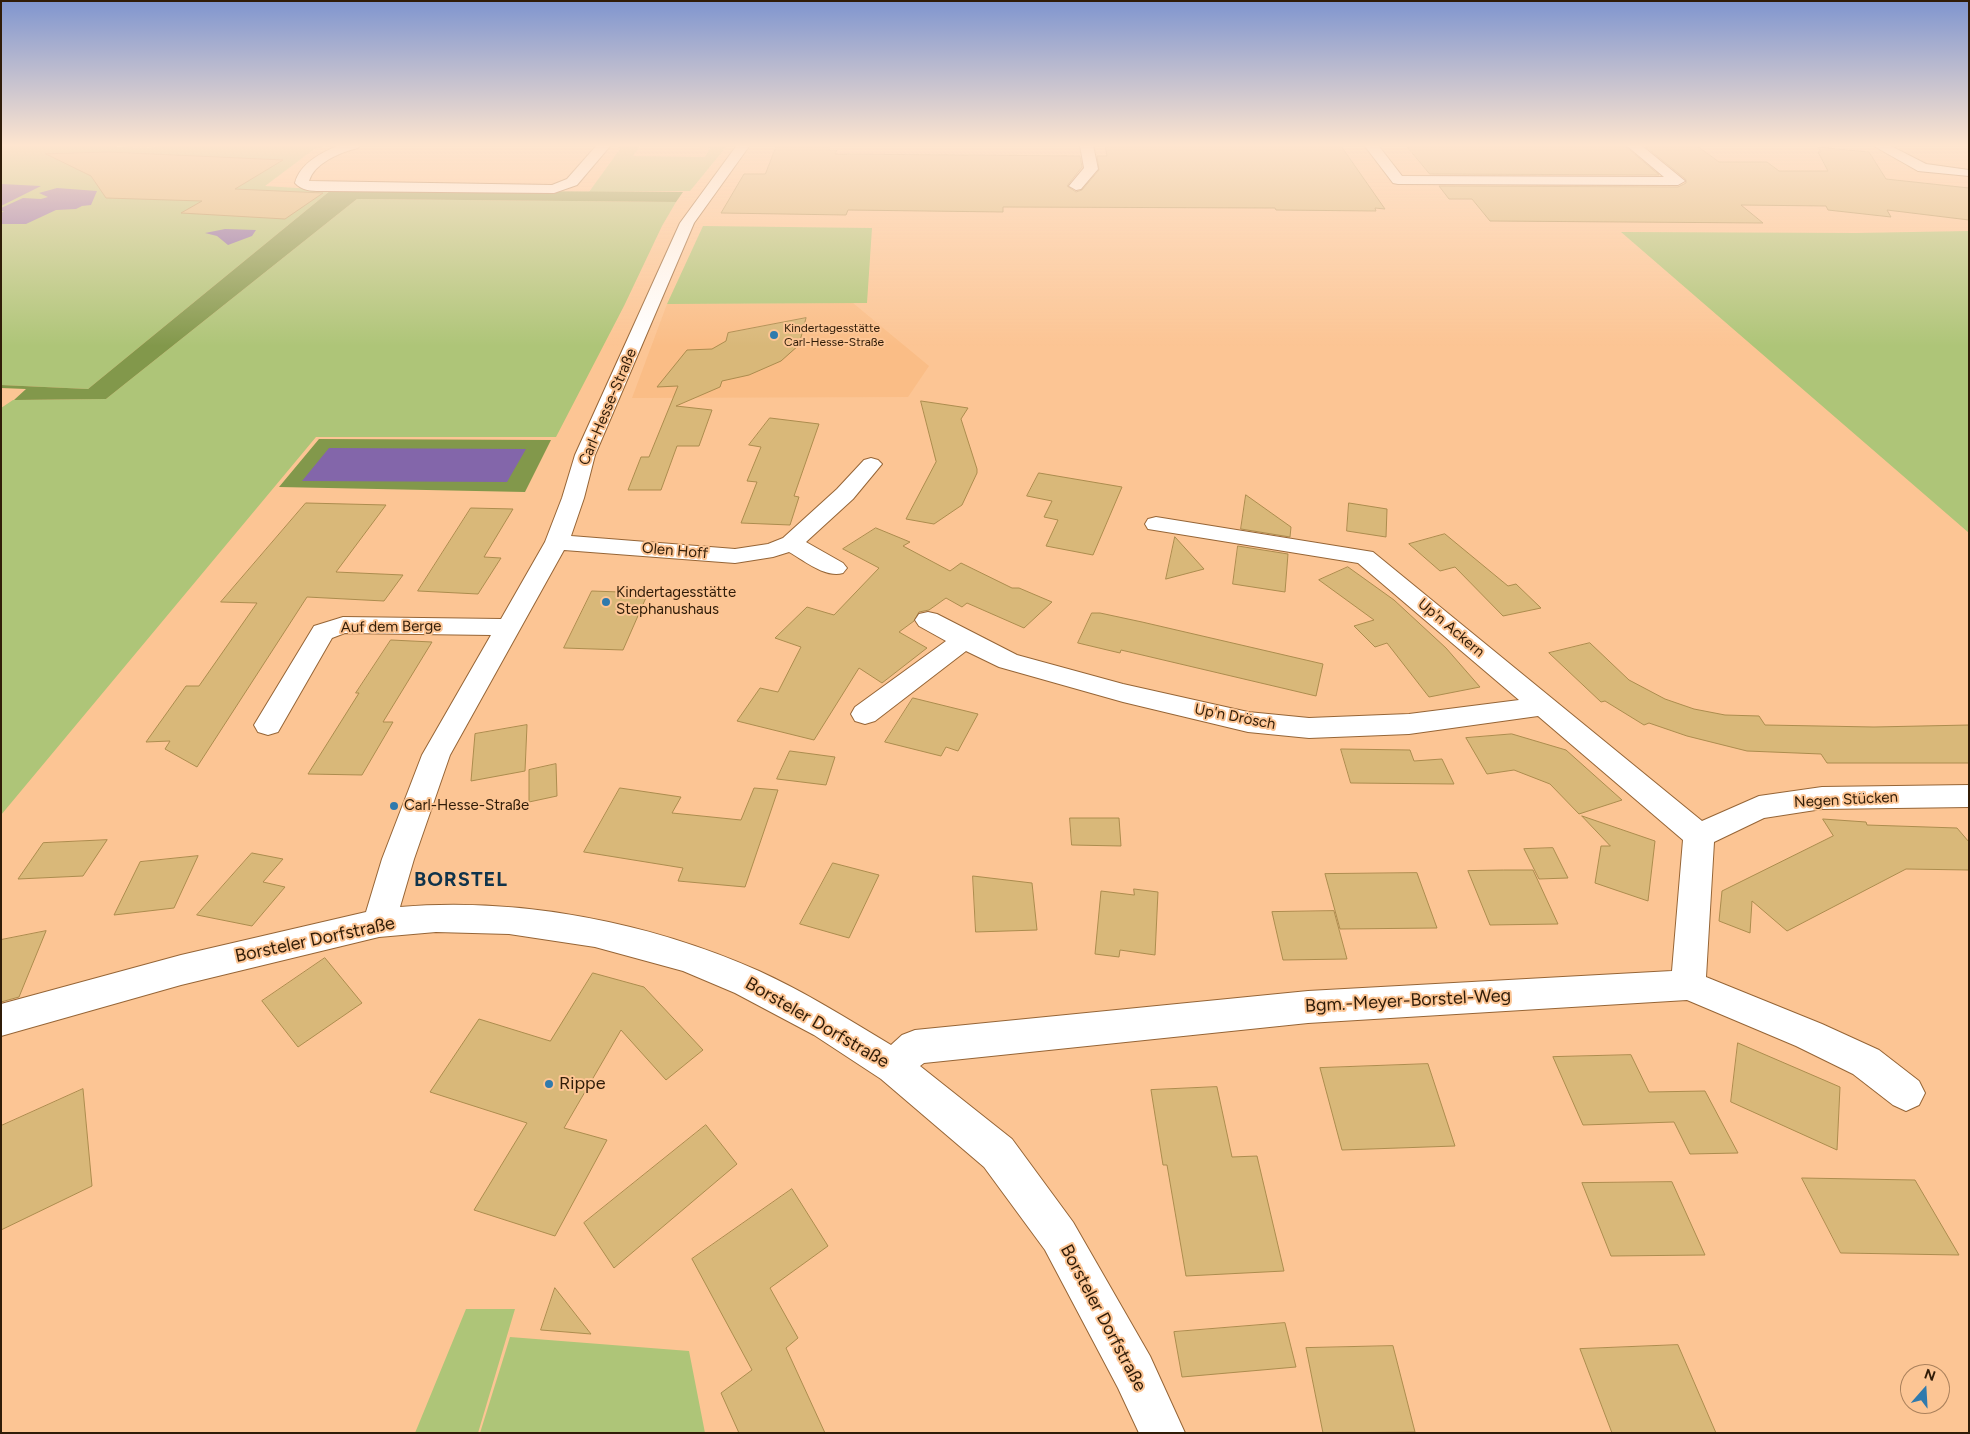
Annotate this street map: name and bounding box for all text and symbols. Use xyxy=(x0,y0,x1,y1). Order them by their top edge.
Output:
place label: Kindertagesstätte Carl-Hesse-Straße xyxy=(784,321,884,349)
marker: Kindertagesstätte Carl-Hesse-Straße xyxy=(768,329,780,341)
street label: Carl-Hesse-Straße xyxy=(575,346,641,468)
street label: Olen Hoff xyxy=(641,539,709,563)
place label: Kindertagesstätte Stephanushaus xyxy=(616,584,736,619)
street label: Up'n Ackern xyxy=(1414,595,1488,661)
marker: Kindertagesstätte Stephanushaus xyxy=(600,596,612,608)
street label: Auf dem Berge xyxy=(341,617,441,637)
street label: Up'n Drösch xyxy=(1193,700,1277,734)
street label: Negen Stücken xyxy=(1794,788,1898,812)
place label: Carl-Hesse-Straße xyxy=(404,797,529,815)
marker: Carl-Hesse-Straße xyxy=(388,800,400,812)
district label: BORSTEL xyxy=(413,868,509,892)
street label: Borsteler Dorfstraße xyxy=(233,913,397,967)
street label: Borsteler Dorfstraße xyxy=(741,973,893,1073)
street label: Bgm.-Meyer-Borstel-Weg xyxy=(1304,985,1512,1017)
place label: Rippe xyxy=(559,1073,606,1095)
marker: Rippe xyxy=(543,1078,555,1090)
street label: Borsteler Dorfstraße xyxy=(1055,1241,1151,1395)
north arrow xyxy=(1900,1364,1950,1414)
text: N xyxy=(1922,1365,1938,1385)

